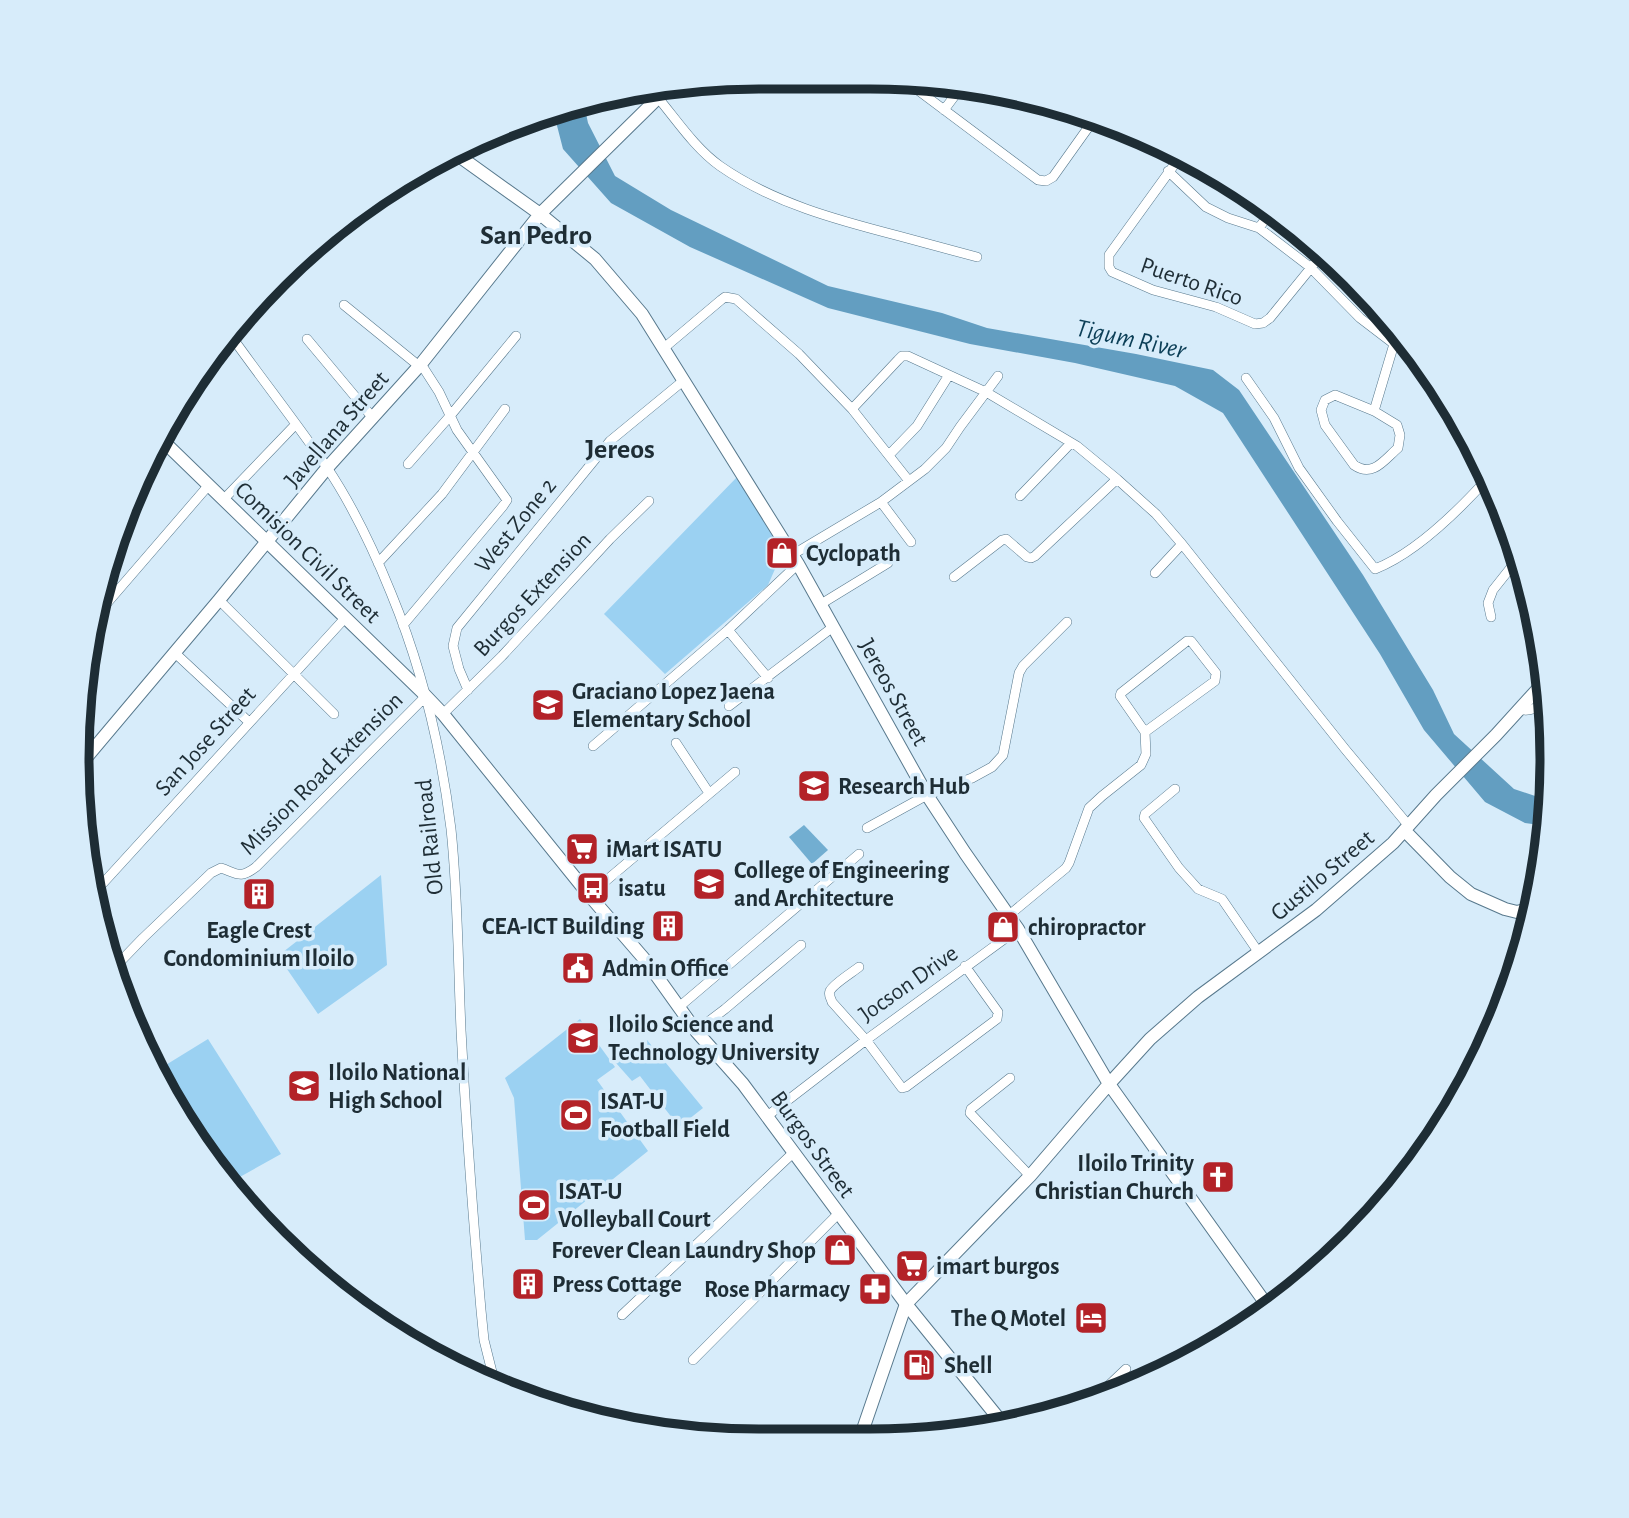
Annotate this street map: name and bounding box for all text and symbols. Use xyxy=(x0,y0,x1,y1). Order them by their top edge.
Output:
district label: San Pedro xyxy=(480,222,592,250)
street label: Puerto Rico xyxy=(1137,253,1246,311)
water label: Tigum River xyxy=(1073,315,1190,364)
street label: Javellana Street xyxy=(280,367,394,492)
district label: Jereos xyxy=(585,436,655,464)
street label: West Zone 2 xyxy=(471,474,561,577)
street label: Comision Civil Street xyxy=(230,477,385,628)
street label: Burgos Extension xyxy=(469,528,596,661)
shop icon: Cyclopath xyxy=(763,534,801,572)
place label: Cyclopath xyxy=(806,542,901,566)
street label: Jereos Street xyxy=(854,635,932,750)
place label: Graciano Lopez Jaena Elementary School xyxy=(572,680,775,732)
street label: San Jose Street xyxy=(151,682,261,801)
school or university icon: Graciano Lopez Jaena Elementary School xyxy=(529,686,567,724)
street label: Mission Road Extension xyxy=(236,688,408,860)
school or university icon: Research Hub xyxy=(795,767,833,805)
place label: Research Hub xyxy=(838,775,970,799)
street label: Old Railroad xyxy=(412,778,448,896)
street label: Gustilo Street xyxy=(1266,826,1379,926)
supermarket icon: iMart ISATU xyxy=(563,830,601,868)
place label: iMart ISATU xyxy=(606,838,722,862)
place label: College of Engineering and Architecture xyxy=(734,859,950,911)
school or university icon: College of Engineering and Architecture xyxy=(690,865,728,903)
bus stop icon: isatu xyxy=(574,869,612,907)
building icon: Eagle Crest Condominium Iloilo xyxy=(240,875,278,913)
place label: isatu xyxy=(618,877,666,901)
building icon: CEA-ICT Building xyxy=(649,907,687,945)
shop icon: chiropractor xyxy=(984,908,1022,946)
place label: CEA-ICT Building xyxy=(482,915,645,939)
place label: chiropractor xyxy=(1028,916,1146,940)
place label: Eagle Crest Condominium Iloilo xyxy=(164,919,355,971)
street label: Jocson Drive xyxy=(855,941,962,1027)
public building icon: Admin Office xyxy=(559,949,597,987)
place label: Admin Office xyxy=(602,957,729,981)
place label: Iloilo Science and Technology University xyxy=(608,1013,820,1065)
school or university icon: Iloilo Science and Technology University xyxy=(564,1019,602,1057)
place label: Iloilo National High School xyxy=(328,1061,466,1113)
school or university icon: Iloilo National High School xyxy=(285,1067,323,1105)
street label: Burgos Street xyxy=(766,1087,859,1203)
place label: ISAT-U Football Field xyxy=(600,1090,730,1142)
sports icon: ISAT-U Football Field xyxy=(557,1096,595,1134)
place label: Iloilo Trinity Christian Church xyxy=(1035,1152,1194,1204)
church icon: Iloilo Trinity Christian Church xyxy=(1199,1158,1237,1196)
place label: ISAT-U Volleyball Court xyxy=(558,1180,711,1232)
sports icon: ISAT-U Volleyball Court xyxy=(515,1186,553,1224)
shop icon: Forever Clean Laundry Shop xyxy=(821,1231,859,1269)
place label: Forever Clean Laundry Shop xyxy=(551,1239,816,1263)
supermarket icon: imart burgos xyxy=(893,1247,931,1285)
place label: imart burgos xyxy=(936,1255,1059,1279)
building icon: Press Cottage xyxy=(509,1265,547,1303)
pharmacy icon: Rose Pharmacy xyxy=(856,1270,894,1308)
place label: Press Cottage xyxy=(552,1273,682,1297)
place label: Rose Pharmacy xyxy=(704,1278,850,1302)
hotel icon: The Q Motel xyxy=(1072,1299,1110,1337)
place label: The Q Motel xyxy=(951,1307,1066,1331)
fuel station icon: Shell xyxy=(900,1346,938,1384)
place label: Shell xyxy=(944,1354,992,1378)

